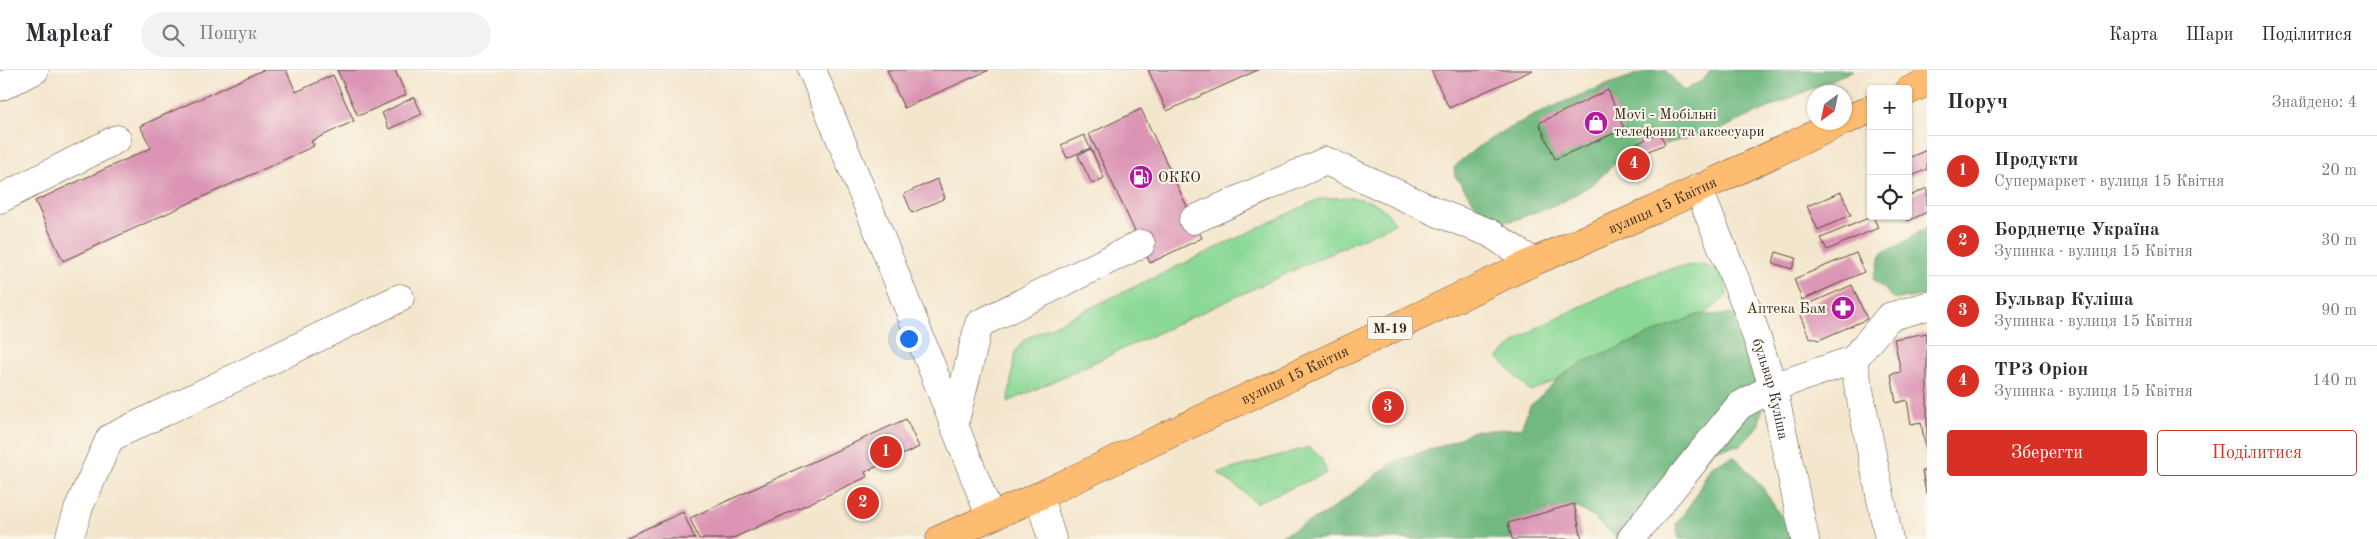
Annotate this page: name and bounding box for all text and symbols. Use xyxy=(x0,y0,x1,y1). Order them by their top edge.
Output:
search box xyxy=(141,12,491,57)
icon: search xyxy=(159,21,187,49)
text: Mapleaf xyxy=(25,23,111,47)
text: Пошук xyxy=(199,25,257,44)
text: Карта xyxy=(2109,26,2158,44)
text: Шари xyxy=(2186,26,2234,44)
text: Поділитися xyxy=(2262,26,2352,44)
north arrow xyxy=(1807,85,1852,130)
map controls xyxy=(1867,85,1912,220)
button: + xyxy=(1867,85,1912,130)
text: Поруч xyxy=(1947,92,2008,113)
text: Знайдено: 4 xyxy=(2272,95,2357,111)
place label: Movi - Мобільні телефони та аксесуари xyxy=(1614,108,1765,140)
shop icon: Movi - Мобільні телефони та аксесуари xyxy=(1583,110,1609,136)
button: − xyxy=(1867,130,1912,175)
pin: 4 xyxy=(1618,145,1650,183)
text: Продукти xyxy=(1994,151,2078,170)
text: 1 xyxy=(1958,163,1968,179)
text: 20 m xyxy=(2321,163,2357,179)
fuel station icon: ОККО xyxy=(1128,164,1154,190)
place label: ОККО xyxy=(1158,171,1201,186)
text: Супермаркет · вулиця 15 Квітня xyxy=(1994,174,2224,190)
street label: вулиця 15 Квітня xyxy=(1607,175,1720,238)
button: locate xyxy=(1867,175,1912,220)
text: Борднетце Україна xyxy=(1994,221,2160,240)
text: 2 xyxy=(1958,233,1968,249)
text: 30 m xyxy=(2321,233,2357,249)
text: Зупинка · вулиця 15 Квітня xyxy=(1994,244,2193,260)
text: Бульвар Куліша xyxy=(1994,291,2134,310)
pharmacy icon: Аптека Бам xyxy=(1830,295,1856,321)
place label: Аптека Бам xyxy=(1747,302,1826,317)
text: 3 xyxy=(1958,303,1968,319)
text: 90 m xyxy=(2321,303,2357,319)
text: Зупинка · вулиця 15 Квітня xyxy=(1994,314,2193,330)
road number: М-19 xyxy=(1368,317,1412,340)
your location xyxy=(896,326,922,352)
street label: бульвар Куліша xyxy=(1749,337,1790,442)
street label: вулиця 15 Квітня xyxy=(1239,344,1352,408)
text: ТРЗ Оріон xyxy=(1994,361,2088,380)
text: 4 xyxy=(1958,373,1968,389)
text: 140 m xyxy=(2312,373,2357,389)
text: Зупинка · вулиця 15 Квітня xyxy=(1994,384,2193,400)
pin: 3 xyxy=(1372,388,1404,426)
button: Зберегти xyxy=(1947,430,2147,476)
button: Поділитися xyxy=(2157,430,2357,476)
pin: 1 xyxy=(870,433,902,471)
pin: 2 xyxy=(847,484,879,522)

